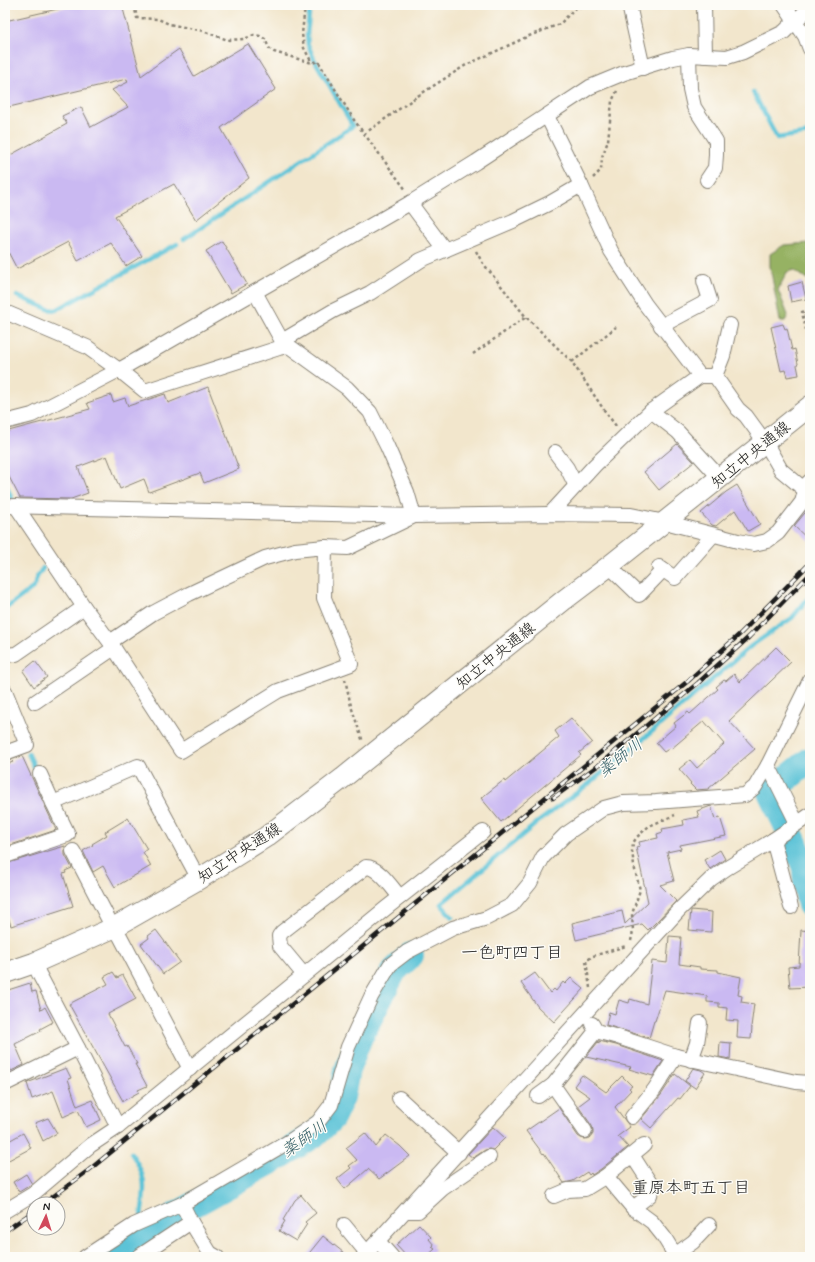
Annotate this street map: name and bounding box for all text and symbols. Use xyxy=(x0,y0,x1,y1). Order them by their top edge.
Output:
street label: 知立中央通線 xyxy=(707,417,795,494)
street label: 知立中央通線 xyxy=(452,618,540,695)
water label: 薬師川 xyxy=(594,733,647,782)
street label: 知立中央通線 xyxy=(194,818,286,888)
district label: 一色町四丁目 xyxy=(461,942,563,964)
water label: 薬師川 xyxy=(277,1115,332,1162)
district label: 重原本町五丁目 xyxy=(632,1177,751,1199)
north arrow xyxy=(26,1196,66,1236)
text: N xyxy=(42,1200,51,1214)

